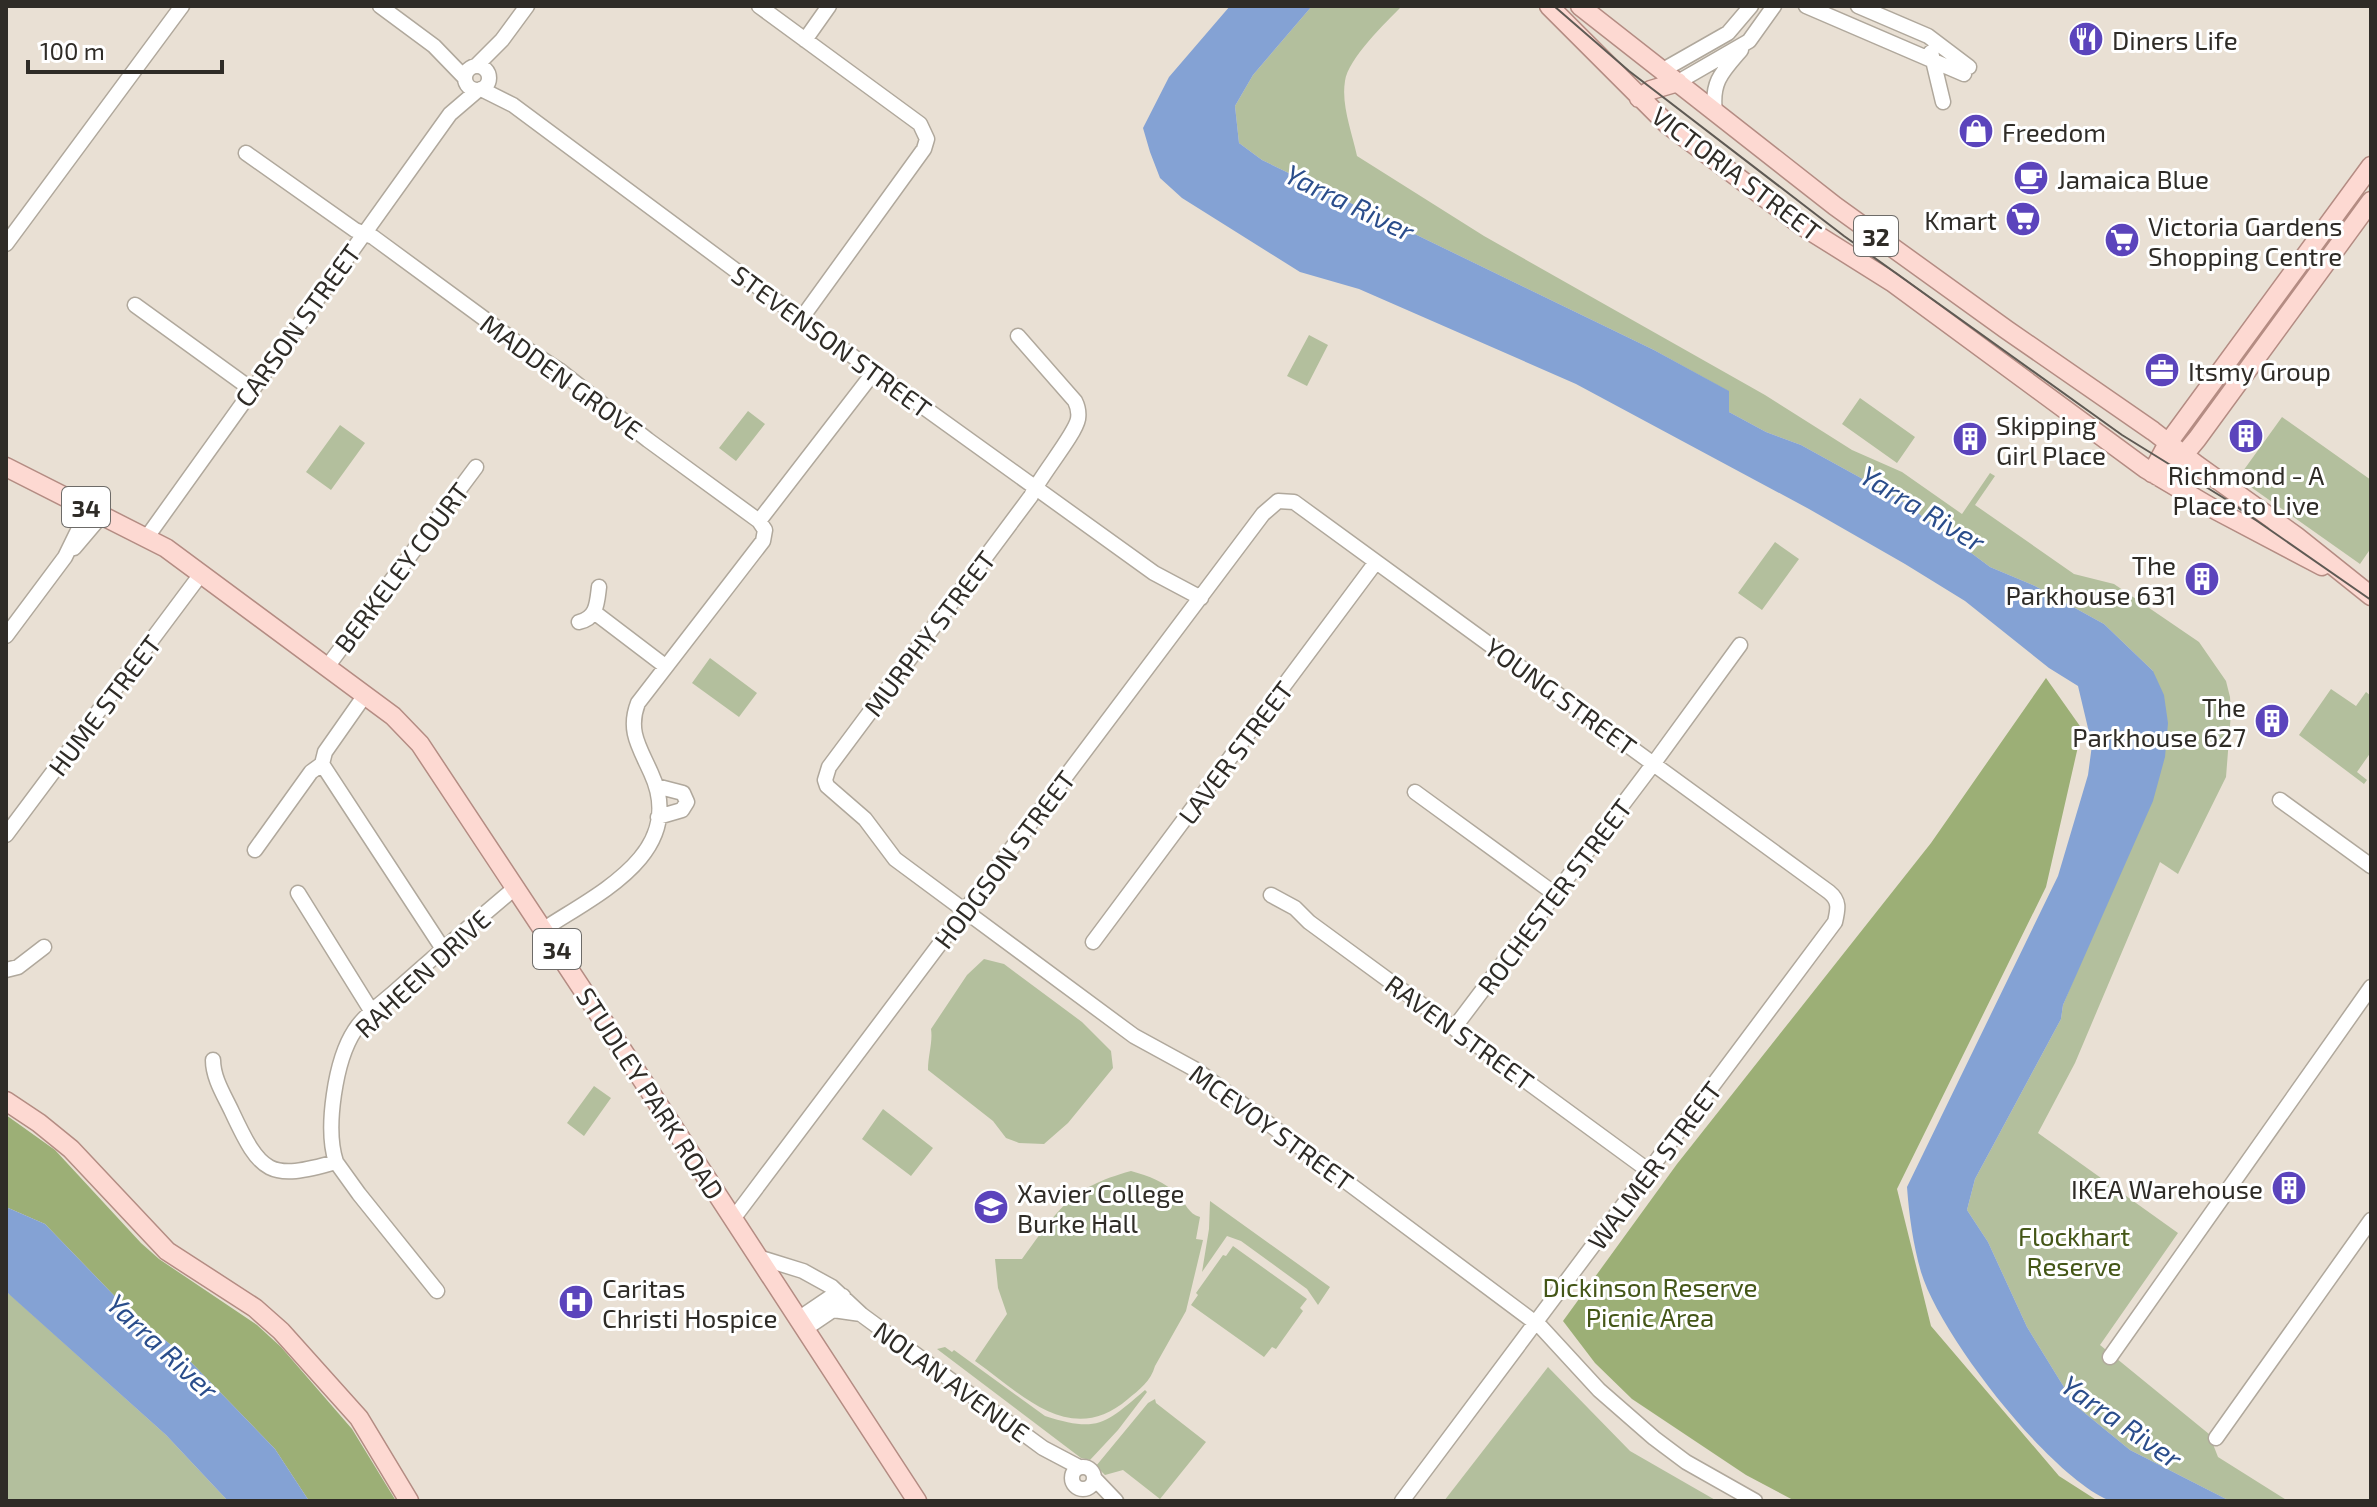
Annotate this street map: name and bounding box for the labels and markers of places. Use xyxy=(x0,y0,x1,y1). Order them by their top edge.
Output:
restaurant icon: Diners Life xyxy=(2067,20,2105,58)
place label: Diners Life xyxy=(2112,24,2238,55)
shop icon: Freedom xyxy=(1957,112,1995,150)
place label: Freedom xyxy=(2002,116,2106,147)
cafe icon: Jamaica Blue xyxy=(2012,159,2050,197)
place label: Jamaica Blue xyxy=(2057,163,2209,194)
supermarket icon: Kmart xyxy=(2004,200,2042,238)
place label: Kmart xyxy=(1924,204,1997,235)
place label: Victoria Gardens Shopping Centre xyxy=(2148,210,2343,271)
supermarket icon: Victoria Gardens Shopping Centre xyxy=(2103,221,2141,259)
office icon: Itsmy Group xyxy=(2143,351,2181,389)
place label: Itsmy Group xyxy=(2188,355,2331,386)
place label: Skipping Girl Place xyxy=(1996,409,2106,470)
building icon: Richmond - A Place to Live xyxy=(2227,417,2265,455)
building icon: Skipping Girl Place xyxy=(1951,420,1989,458)
place label: Richmond - A Place to Live xyxy=(2168,459,2324,520)
place label: The Parkhouse 631 xyxy=(2005,549,2176,610)
building icon: The Parkhouse 631 xyxy=(2183,560,2221,598)
place label: The Parkhouse 627 xyxy=(2072,691,2246,752)
building icon: The Parkhouse 627 xyxy=(2253,702,2291,740)
building icon: IKEA Warehouse xyxy=(2270,1169,2308,1207)
place label: IKEA Warehouse xyxy=(2071,1173,2263,1204)
place label: Xavier College Burke Hall xyxy=(1017,1177,1184,1238)
school or university icon: Xavier College Burke Hall xyxy=(972,1188,1010,1226)
place label: Caritas Christi Hospice xyxy=(602,1272,778,1333)
hospital icon: Caritas Christi Hospice xyxy=(557,1283,595,1321)

